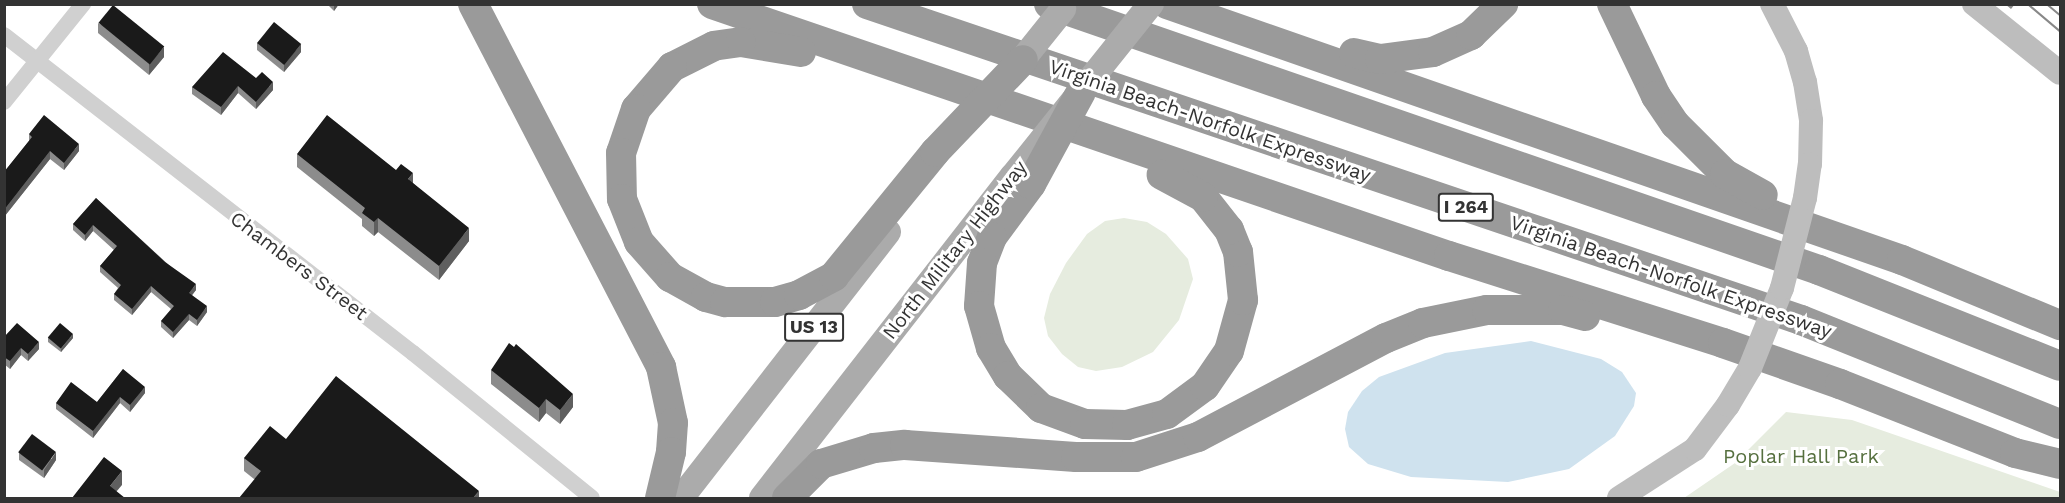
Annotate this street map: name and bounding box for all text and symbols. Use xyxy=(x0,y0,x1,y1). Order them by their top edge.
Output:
street label: Virginia Beach-Norfolk Expressway xyxy=(1046,54,1374,188)
street label: North Military Highway xyxy=(878,156,1032,344)
road number: I 264 xyxy=(1438,192,1494,222)
street label: Chambers Street xyxy=(226,207,372,325)
street label: Virginia Beach-Norfolk Expressway xyxy=(1507,210,1835,344)
road number: US 13 xyxy=(784,312,844,342)
park label: Poplar Hall Park xyxy=(1723,444,1879,468)

